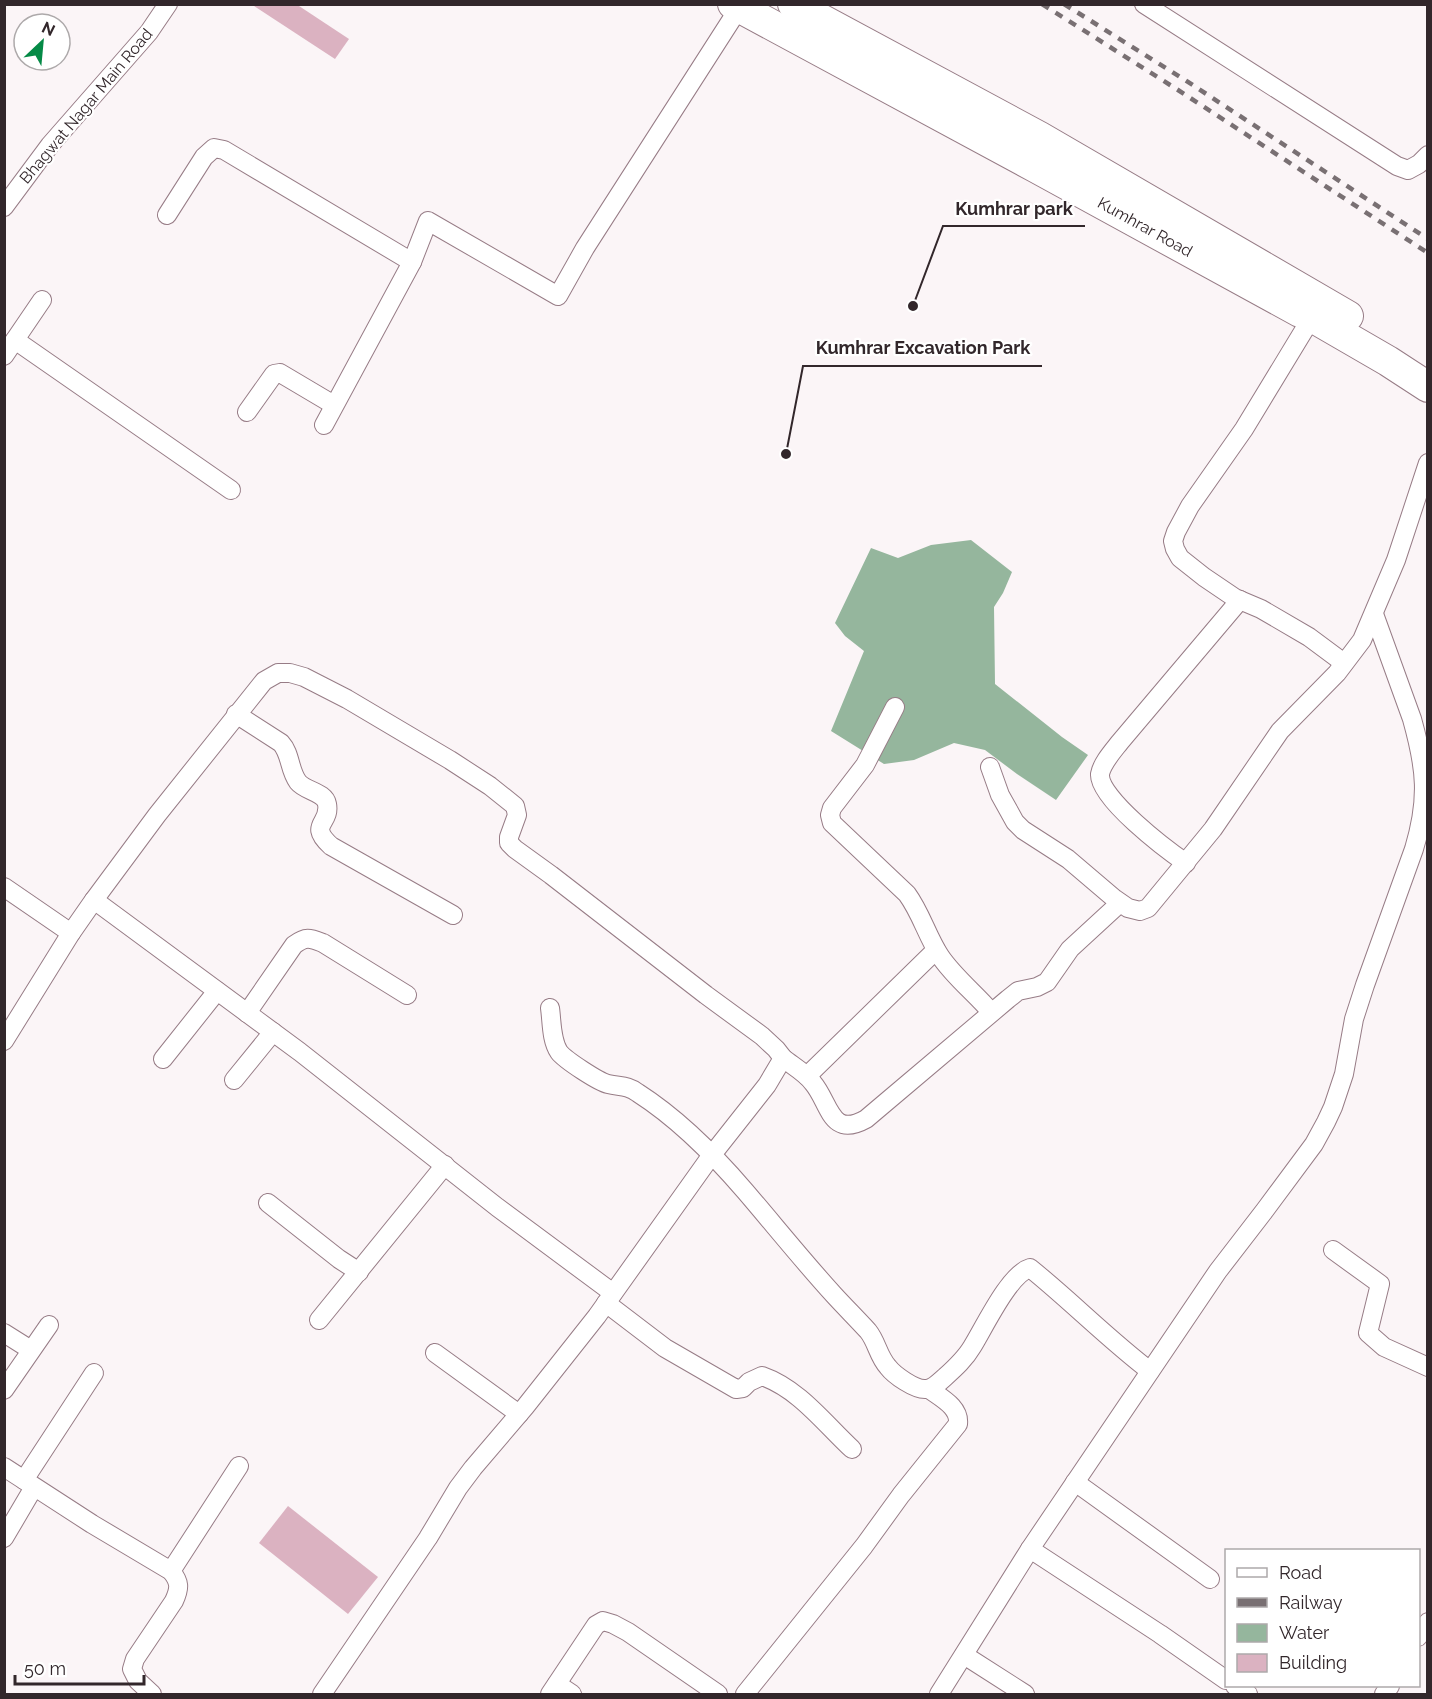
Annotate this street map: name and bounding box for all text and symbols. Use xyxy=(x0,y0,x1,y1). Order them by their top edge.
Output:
north arrow xyxy=(12,12,72,72)
street label: Bhagwat Nagar Main Road xyxy=(15,24,157,188)
callout: Kumhrar park xyxy=(943,190,1085,226)
street label: Kumhrar Road xyxy=(1094,193,1196,261)
text: Kumhrar park xyxy=(955,198,1074,219)
callout: Kumhrar Excavation Park xyxy=(803,330,1042,366)
text: Kumhrar Excavation Park xyxy=(816,337,1031,358)
legend xyxy=(1225,1549,1420,1687)
text: Road xyxy=(1279,1562,1322,1583)
text: Railway xyxy=(1279,1592,1343,1613)
text: Water xyxy=(1279,1622,1330,1643)
scale bar xyxy=(15,1648,144,1686)
text: Building xyxy=(1279,1652,1347,1673)
text: 50 m xyxy=(24,1658,66,1679)

